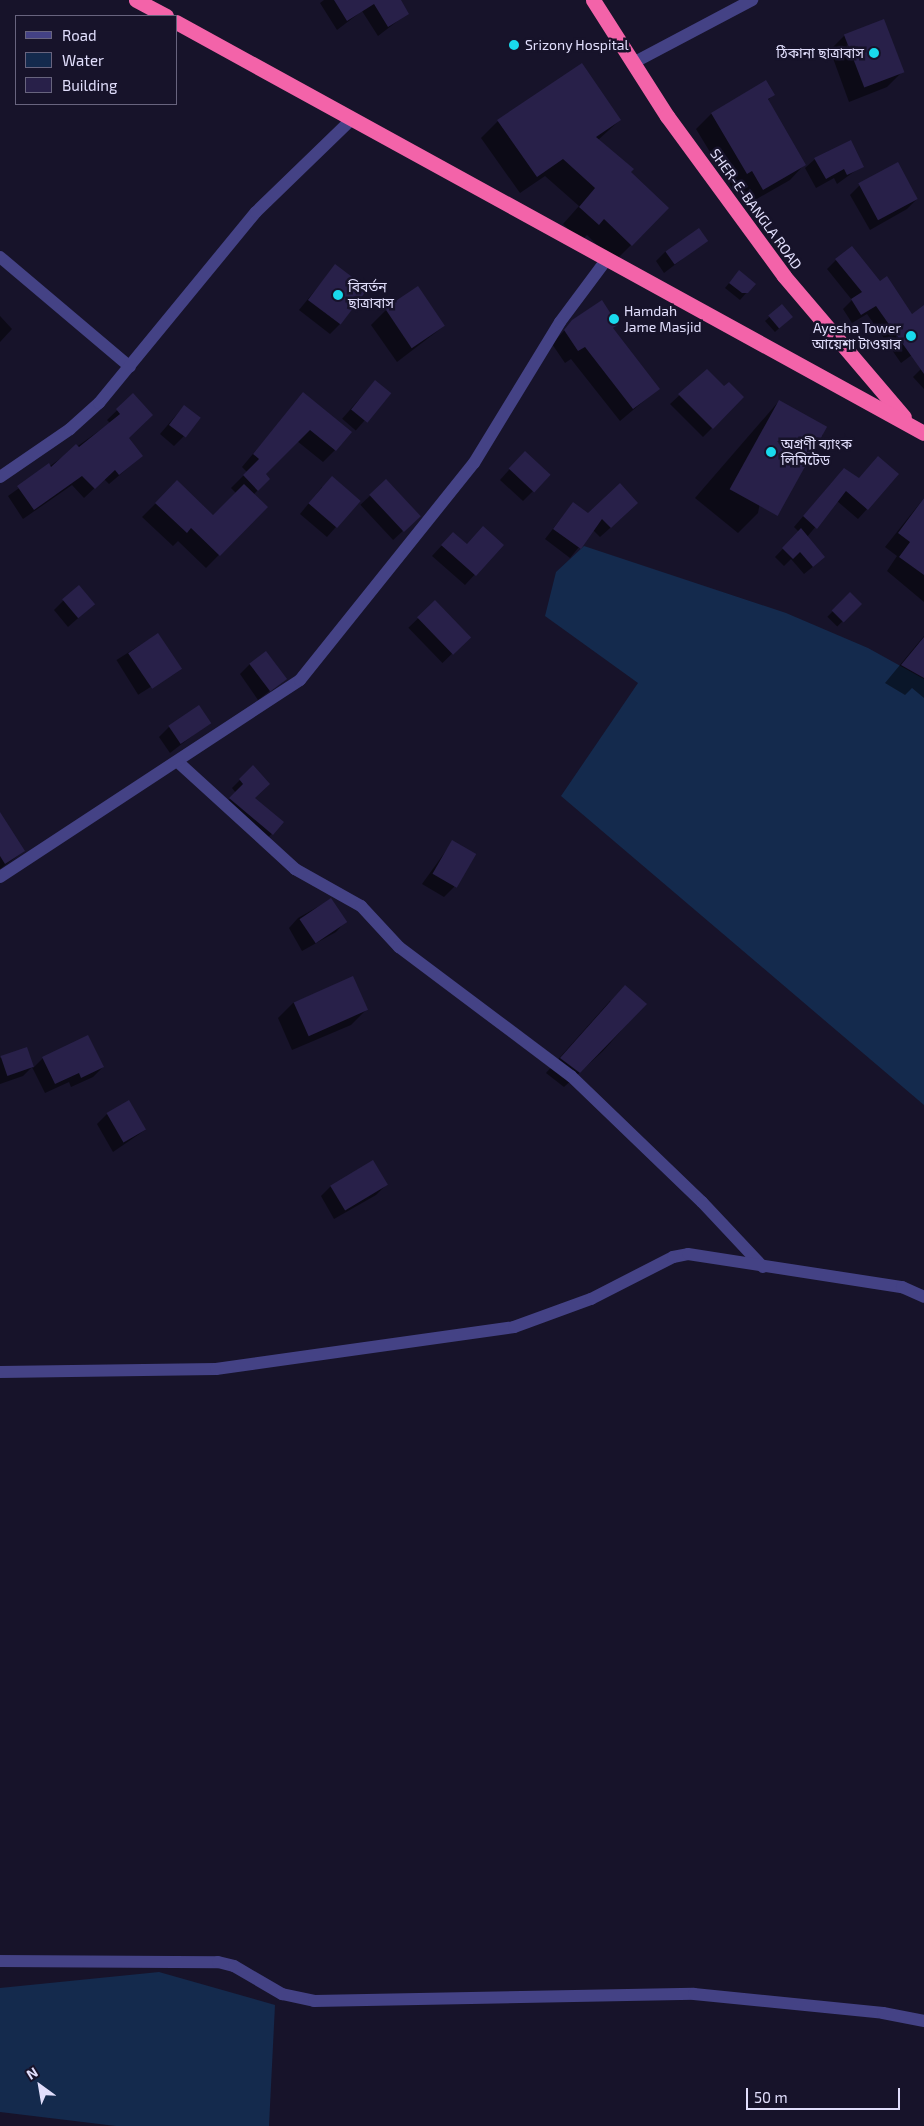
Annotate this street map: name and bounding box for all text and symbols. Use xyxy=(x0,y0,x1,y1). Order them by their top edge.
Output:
legend xyxy=(15,15,178,105)
text: Road xyxy=(62,26,97,44)
place label: Srizony Hospital xyxy=(525,37,629,53)
marker: Srizony Hospital xyxy=(507,38,521,52)
place label: ঠিকানা ছাত্রাবাস xyxy=(776,45,864,61)
marker: ঠিকানা ছাত্রাবাস xyxy=(868,47,880,59)
text: Water xyxy=(62,51,104,69)
text: Building xyxy=(62,76,117,94)
street label: SHER-E-BANGLA ROAD xyxy=(707,145,805,273)
place label: বিবর্তন ছাত্রাবাস xyxy=(348,279,394,312)
marker: বিবর্তন ছাত্রাবাস xyxy=(332,289,344,301)
place label: Hamdah Jame Masjid xyxy=(624,303,701,336)
marker: Hamdah Jame Masjid xyxy=(608,313,620,325)
place label: Ayesha Tower আয়েশা টাওয়ার xyxy=(812,320,901,352)
marker: Ayesha Tower আয়েশা টাওয়ার xyxy=(905,330,917,342)
place label: অগ্রণী ব্যাংক লিমিটেড xyxy=(781,436,852,468)
marker: অগ্রণী ব্যাংক লিমিটেড xyxy=(765,446,777,458)
north arrow xyxy=(15,2061,65,2111)
text: N xyxy=(23,2063,41,2083)
scale bar xyxy=(749,2078,903,2110)
text: 50 m xyxy=(754,2088,788,2106)

